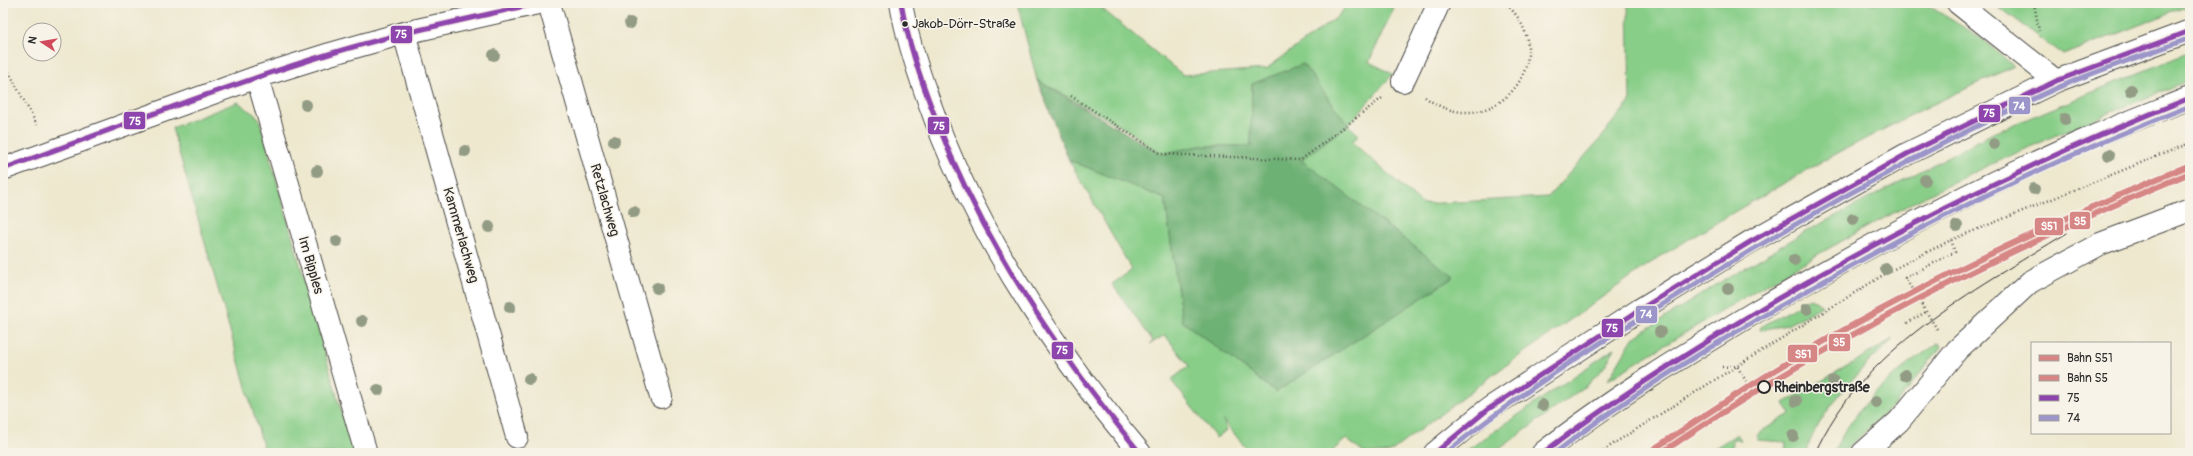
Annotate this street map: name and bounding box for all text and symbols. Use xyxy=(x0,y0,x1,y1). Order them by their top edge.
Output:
place label: Jakob-Dörr-Straße xyxy=(912,16,1016,32)
marker: Jakob-Dörr-Straße xyxy=(900,19,910,29)
north arrow xyxy=(22,22,62,62)
line badge: 75 xyxy=(390,25,413,44)
text: 75 xyxy=(395,28,407,41)
text: N xyxy=(26,34,40,45)
line badge: 74 xyxy=(2008,96,2031,115)
text: 74 xyxy=(2013,100,2026,113)
line badge: 75 xyxy=(1978,104,2001,123)
text: 75 xyxy=(1983,107,1995,120)
line badge: 75 xyxy=(123,111,146,130)
text: 75 xyxy=(129,115,141,128)
line badge: 75 xyxy=(927,116,950,135)
text: 75 xyxy=(933,120,945,133)
street label: Retzlachweg xyxy=(587,162,623,238)
street label: Kammerlachweg xyxy=(439,185,483,285)
line badge: S5 xyxy=(2069,211,2091,230)
text: S5 xyxy=(2074,215,2086,228)
line badge: S51 xyxy=(2034,217,2064,236)
text: S51 xyxy=(2041,220,2057,233)
street label: Im Bipples xyxy=(295,234,328,297)
line badge: 74 xyxy=(1635,305,1658,324)
text: 74 xyxy=(1640,308,1653,321)
line badge: 75 xyxy=(1601,318,1624,338)
text: 75 xyxy=(1606,322,1618,335)
line badge: S5 xyxy=(1828,333,1851,352)
text: S5 xyxy=(1833,336,1845,349)
line badge: 75 xyxy=(1051,341,1074,360)
legend xyxy=(2031,342,2171,434)
text: 75 xyxy=(1056,344,1068,357)
line badge: S51 xyxy=(1787,344,1818,363)
text: S51 xyxy=(1795,348,1811,361)
text: Bahn S51 xyxy=(2067,351,2113,366)
text: Bahn S5 xyxy=(2067,371,2108,386)
place label: Rheinbergstraße xyxy=(1774,379,1871,396)
marker: Rheinbergstraße xyxy=(1757,380,1771,394)
text: 75 xyxy=(2067,391,2080,406)
text: 74 xyxy=(2067,411,2080,426)

